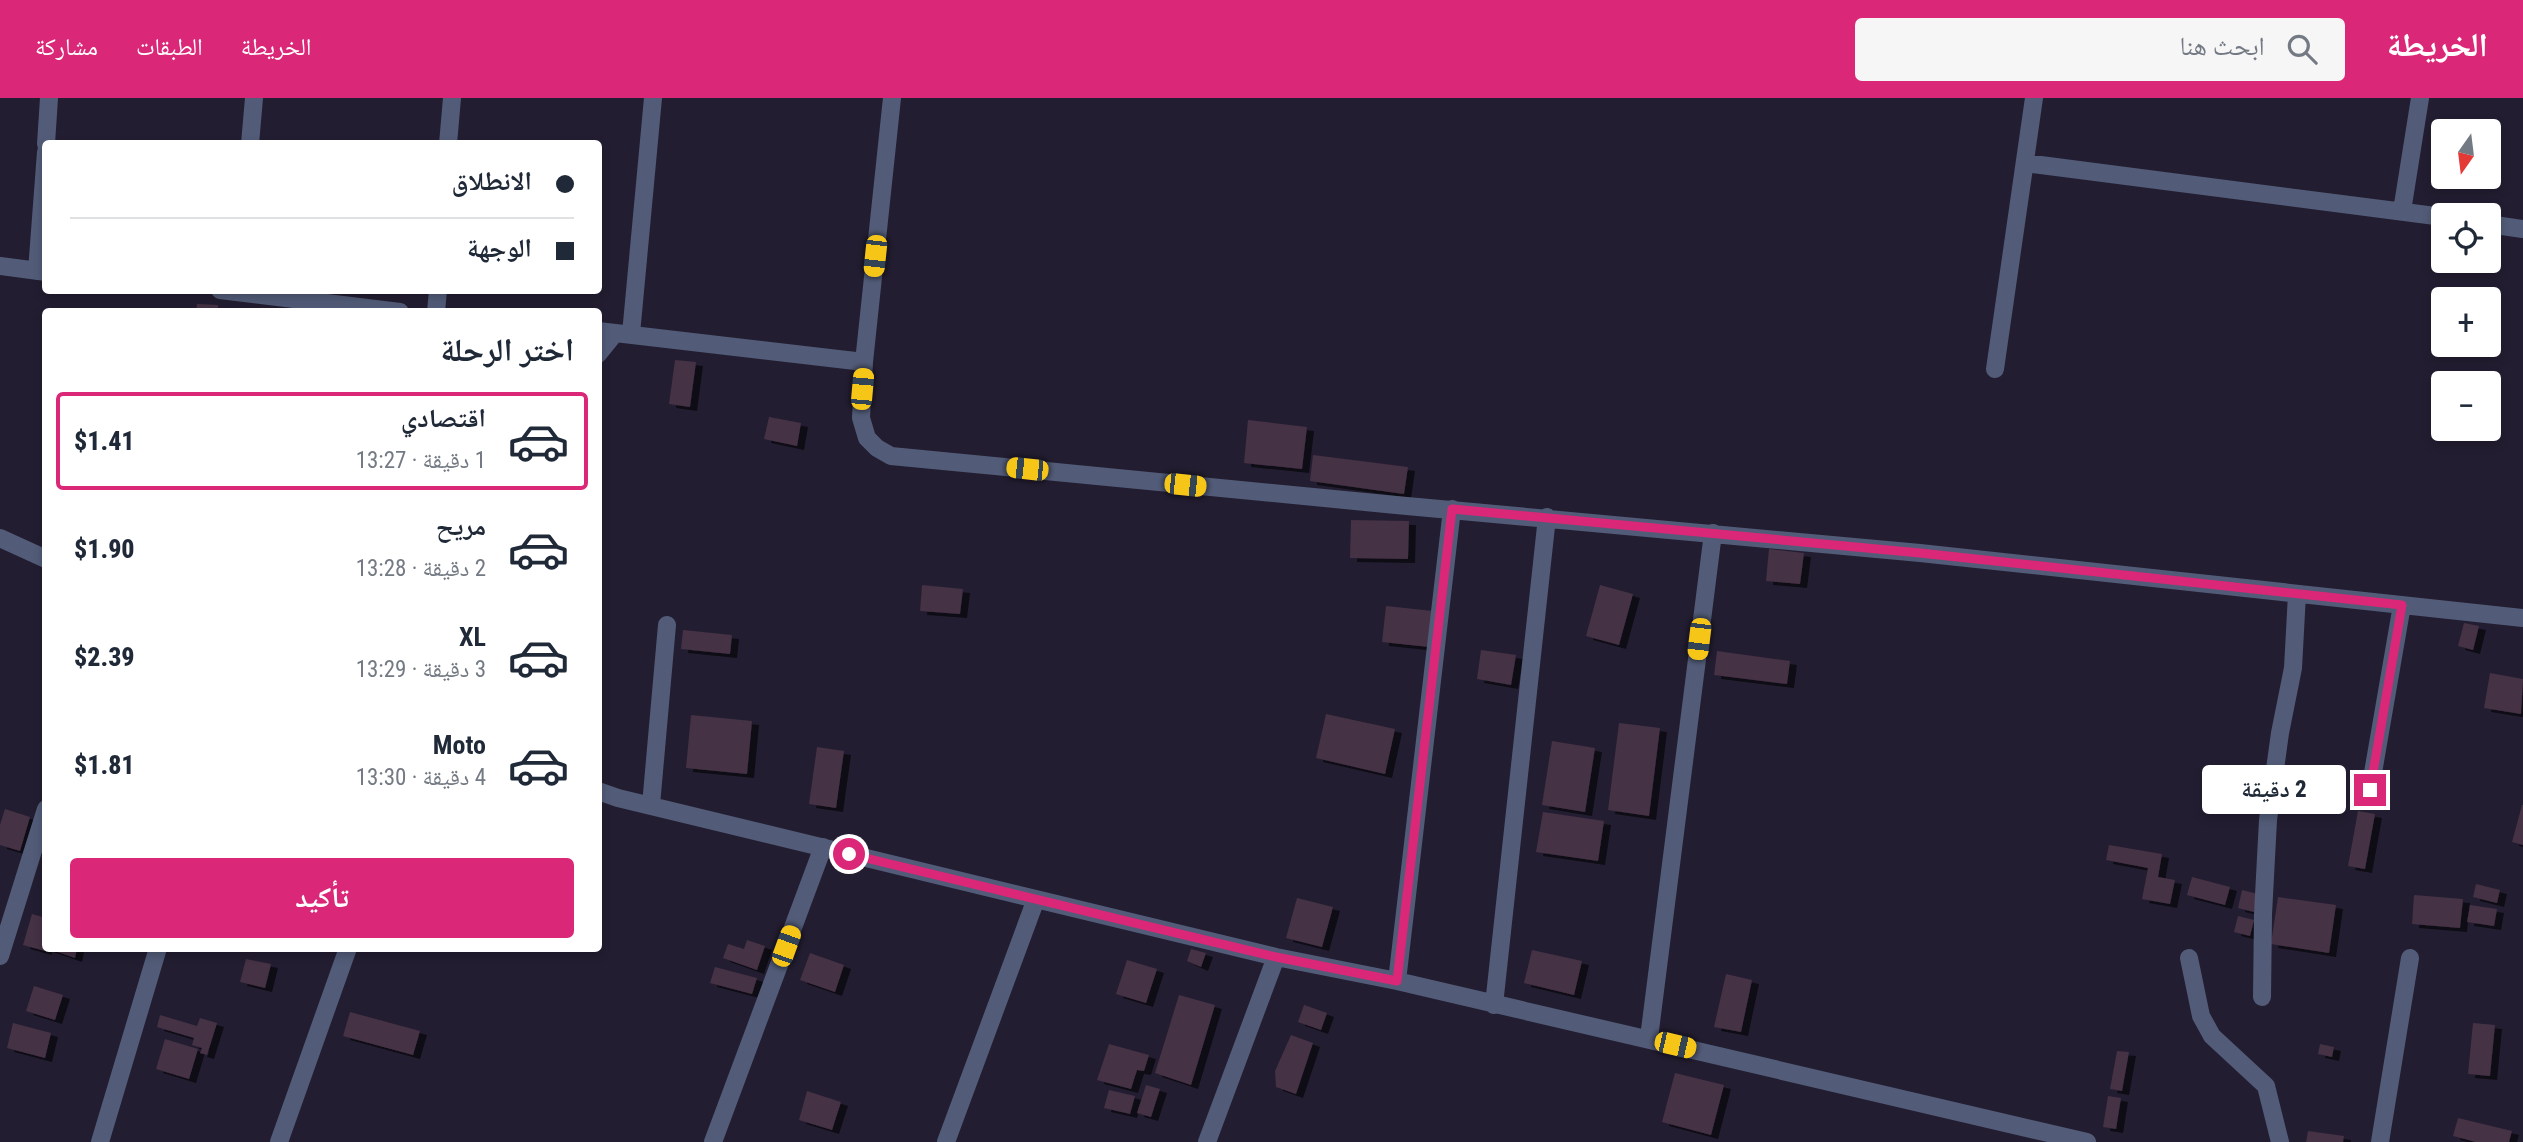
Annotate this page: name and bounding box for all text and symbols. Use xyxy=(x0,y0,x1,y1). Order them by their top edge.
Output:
search box xyxy=(1855,18,2345,81)
text: الخريطة xyxy=(2387,25,2488,64)
icon: search xyxy=(2283,30,2321,68)
text: ابحث هنا xyxy=(2180,31,2265,61)
text: مشاركة xyxy=(35,33,98,61)
text: الطبقات xyxy=(136,33,203,61)
text: الخريطة xyxy=(241,33,311,61)
north arrow xyxy=(2431,119,2501,189)
map controls xyxy=(2431,119,2501,441)
text: الانطلاق xyxy=(452,166,532,196)
button: locate xyxy=(2431,203,2501,273)
text: الوجهة xyxy=(467,233,532,263)
car xyxy=(863,234,888,278)
button: + xyxy=(2431,287,2501,357)
text: اختر الرحلة xyxy=(440,331,574,369)
car xyxy=(850,367,875,411)
button: − xyxy=(2431,371,2501,441)
text: اقتصادي xyxy=(401,403,486,433)
icon: car xyxy=(507,410,570,473)
text: $1.41 xyxy=(74,426,135,456)
text: 1 دقيقة · 13:27 xyxy=(356,447,486,474)
car xyxy=(1006,456,1049,482)
car xyxy=(1164,472,1207,498)
text: مريح xyxy=(436,511,486,541)
icon: car xyxy=(507,518,570,581)
text: $1.90 xyxy=(74,534,135,564)
text: 2 دقيقة · 13:28 xyxy=(356,555,486,582)
car xyxy=(1687,617,1712,661)
text: XL xyxy=(459,622,486,652)
icon: car xyxy=(507,626,570,689)
text: $2.39 xyxy=(74,642,135,672)
text: 3 دقيقة · 13:29 xyxy=(356,656,486,683)
text: Moto xyxy=(433,730,486,760)
icon: car xyxy=(507,734,570,797)
text: $1.81 xyxy=(74,750,135,780)
text: 4 دقيقة · 13:30 xyxy=(356,764,486,791)
callout: 2 دقيقة xyxy=(2202,766,2346,814)
route end xyxy=(2354,774,2386,806)
text: 2 دقيقة xyxy=(2241,776,2307,803)
route start xyxy=(833,838,865,870)
button: تأكيد xyxy=(70,858,574,938)
car xyxy=(769,923,804,969)
car xyxy=(1653,1030,1698,1060)

